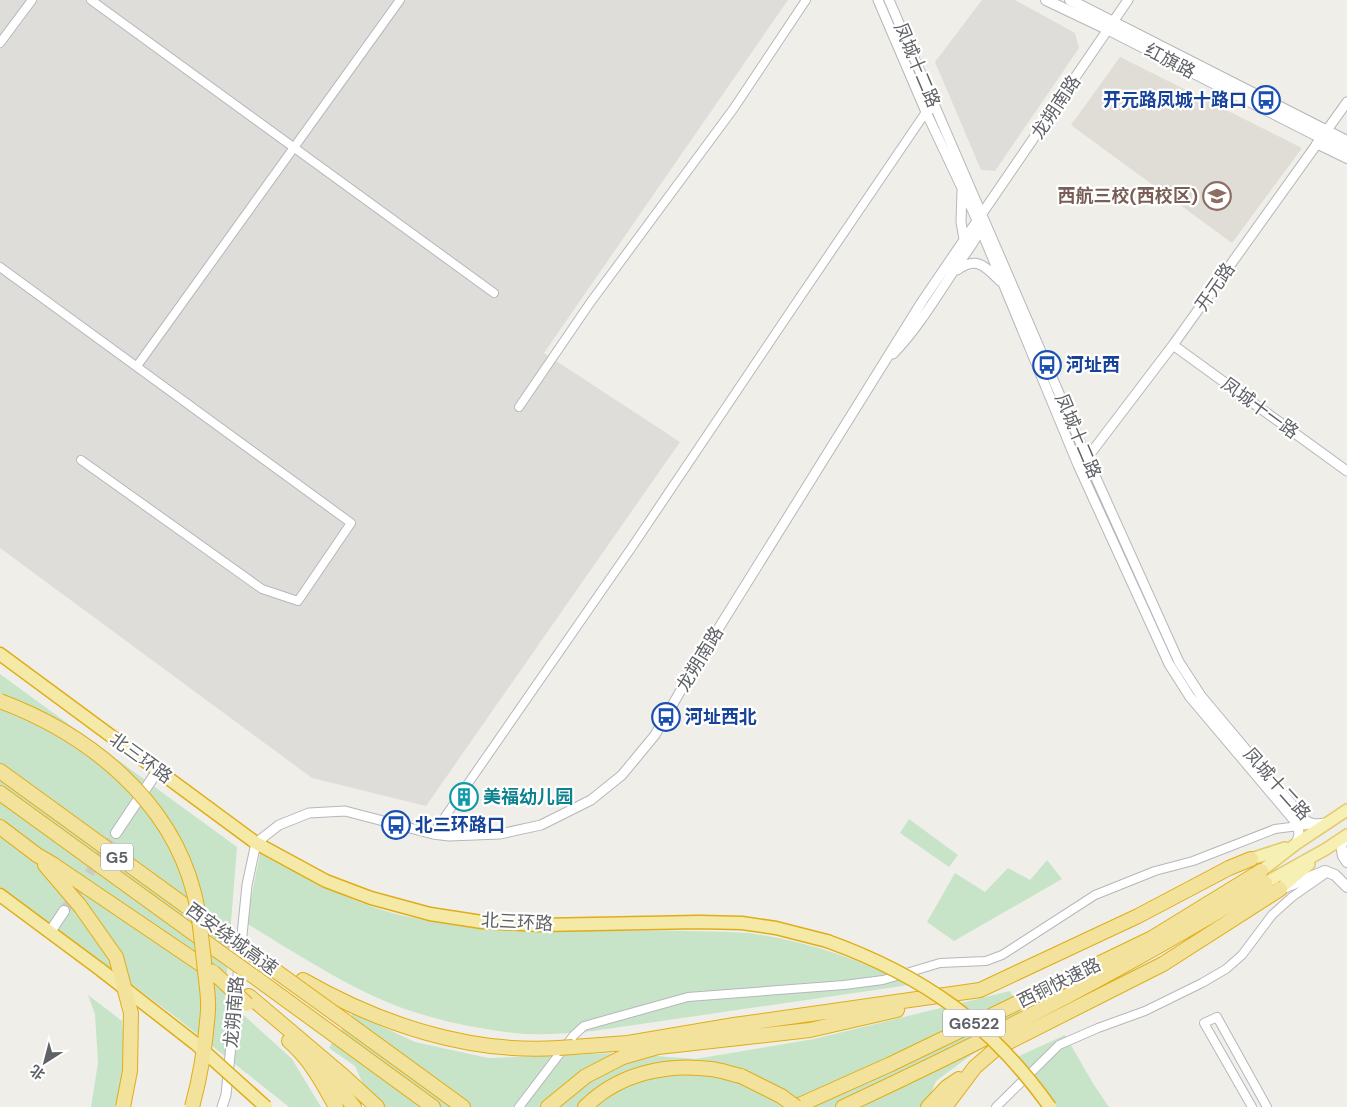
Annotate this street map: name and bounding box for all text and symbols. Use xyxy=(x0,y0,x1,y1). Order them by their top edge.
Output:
street label: 凤城十二路 xyxy=(888,19,946,111)
street label: 红旗路 xyxy=(1140,38,1200,84)
street label: 龙朔南路 xyxy=(1026,70,1086,144)
bus stop icon: 开元路凤城十路口 xyxy=(1251,85,1281,115)
place label: 开元路凤城十路口 xyxy=(1103,88,1247,112)
school or university icon: 西航三校(西校区) xyxy=(1202,181,1232,211)
place label: 西航三校(西校区) xyxy=(1057,184,1198,208)
street label: 开元路 xyxy=(1190,258,1240,316)
bus stop icon: 河址西 xyxy=(1032,350,1062,380)
place label: 河址西 xyxy=(1066,353,1120,377)
street label: 凤城十一路 xyxy=(1217,372,1303,444)
street label: 凤城十二路 xyxy=(1049,390,1107,482)
street label: 龙朔南路 xyxy=(671,622,729,696)
bus stop icon: 河址西北 xyxy=(651,702,681,732)
place label: 河址西北 xyxy=(685,705,757,729)
street label: 北三环路 xyxy=(105,727,177,789)
street label: 凤城十二路 xyxy=(1238,743,1316,825)
building icon: 美福幼儿园 xyxy=(449,782,479,812)
place label: 美福幼儿园 xyxy=(483,785,573,809)
bus stop icon: 北三环路口 xyxy=(381,810,411,840)
place label: 北三环路口 xyxy=(415,813,505,837)
road number: G5 xyxy=(101,844,133,870)
street label: 西安绕城高速 xyxy=(181,898,283,980)
street label: 北三环路 xyxy=(480,908,554,936)
street label: 西铜快速路 xyxy=(1013,952,1105,1014)
street label: 龙朔南路 xyxy=(219,975,249,1049)
road number: G6522 xyxy=(943,1010,1005,1036)
north arrow xyxy=(20,1037,70,1087)
text: 北 xyxy=(26,1061,48,1084)

